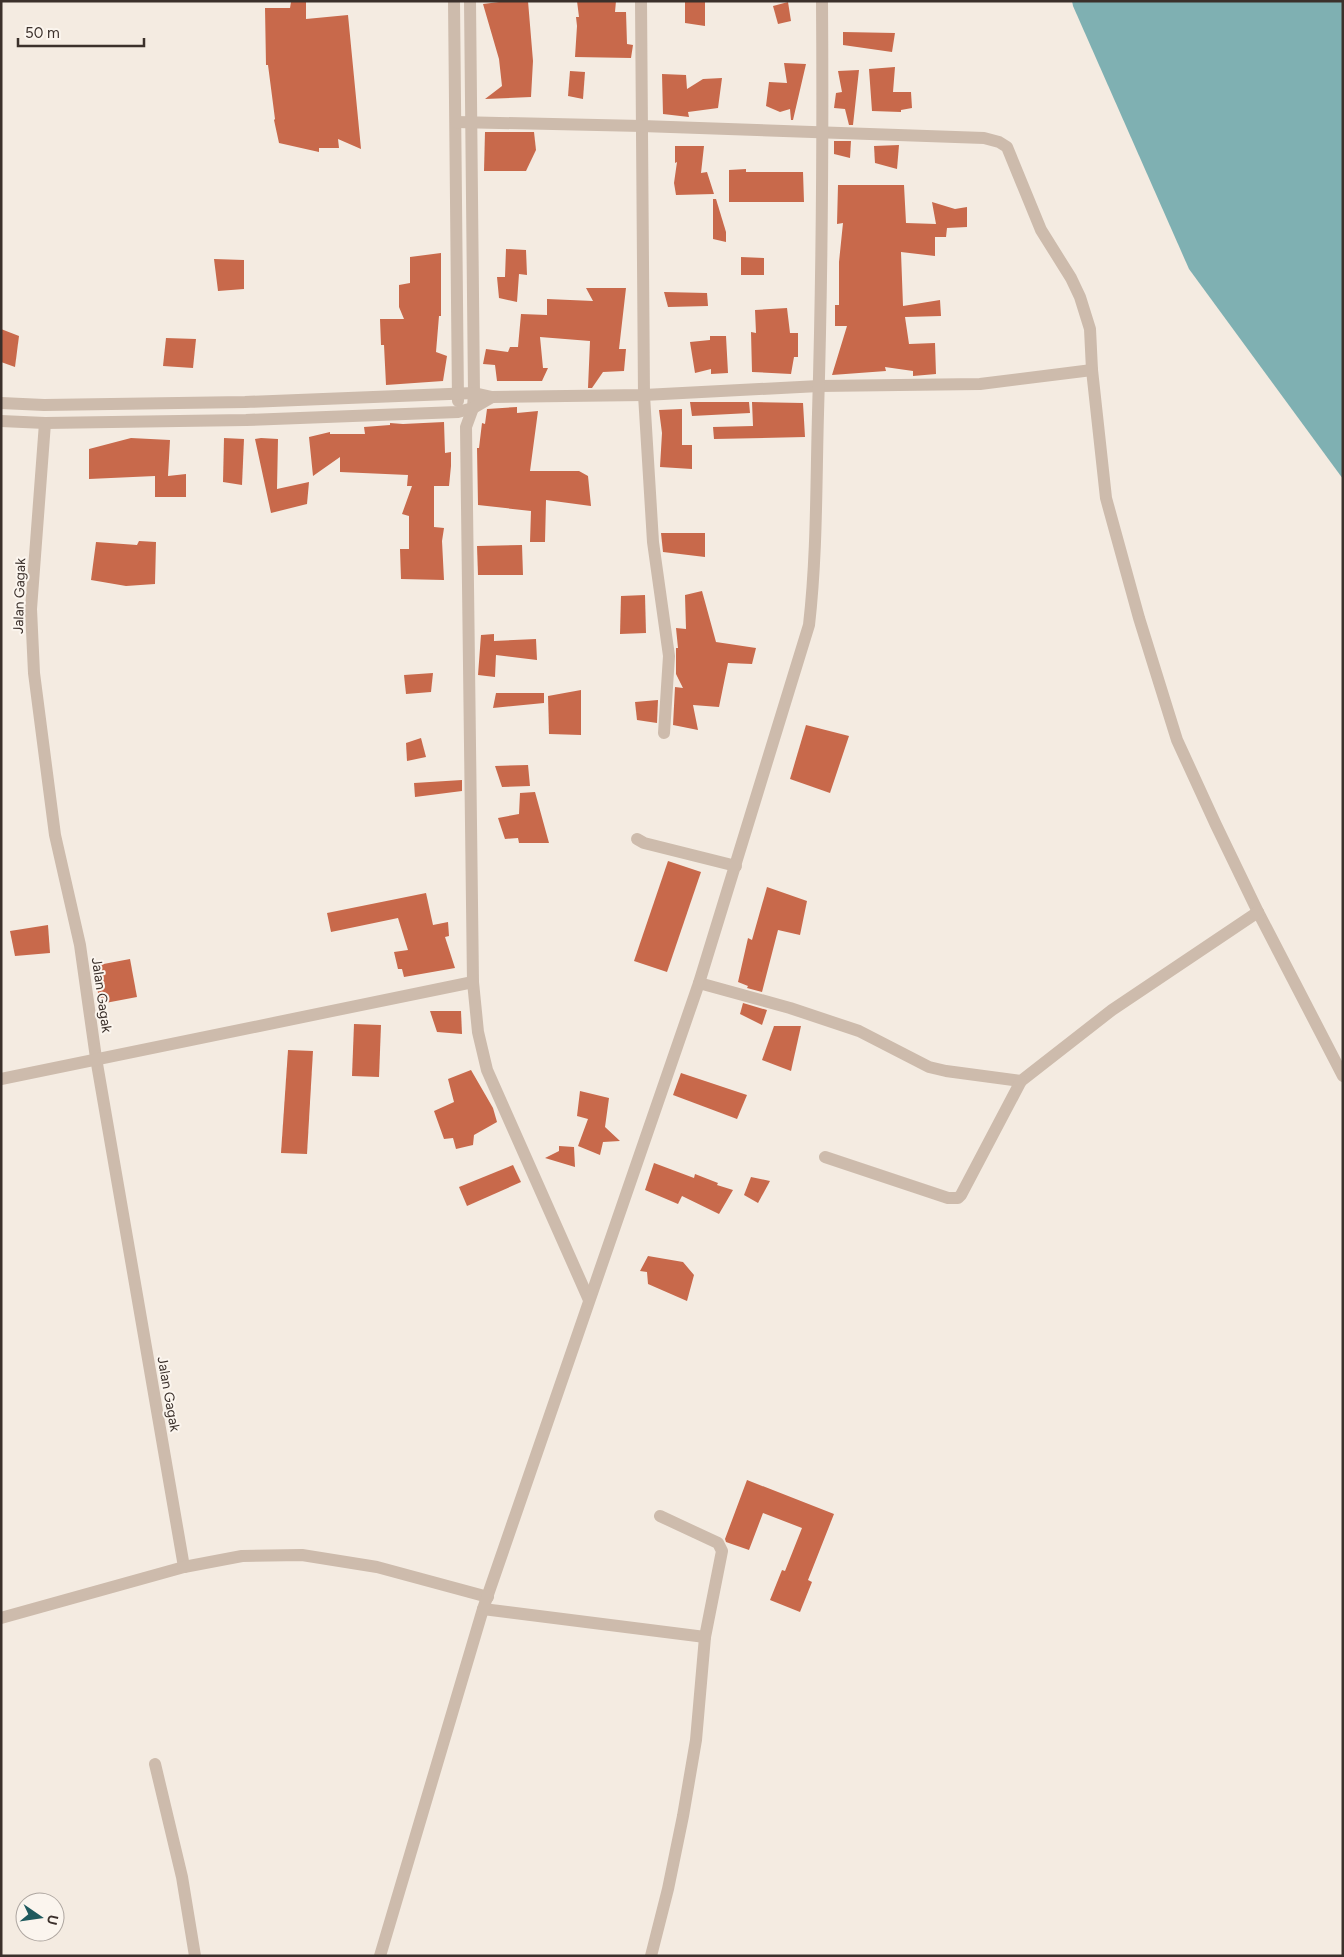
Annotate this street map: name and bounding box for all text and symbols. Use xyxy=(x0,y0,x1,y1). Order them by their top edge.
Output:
scale bar xyxy=(18,15,144,47)
text: 50 m xyxy=(25,24,60,42)
street label: Jalan Gagak xyxy=(10,558,29,634)
street label: Jalan Gagak xyxy=(88,956,115,1034)
street label: Jalan Gagak xyxy=(154,1355,183,1433)
north arrow xyxy=(15,1892,65,1942)
text: U xyxy=(43,1913,62,1927)

